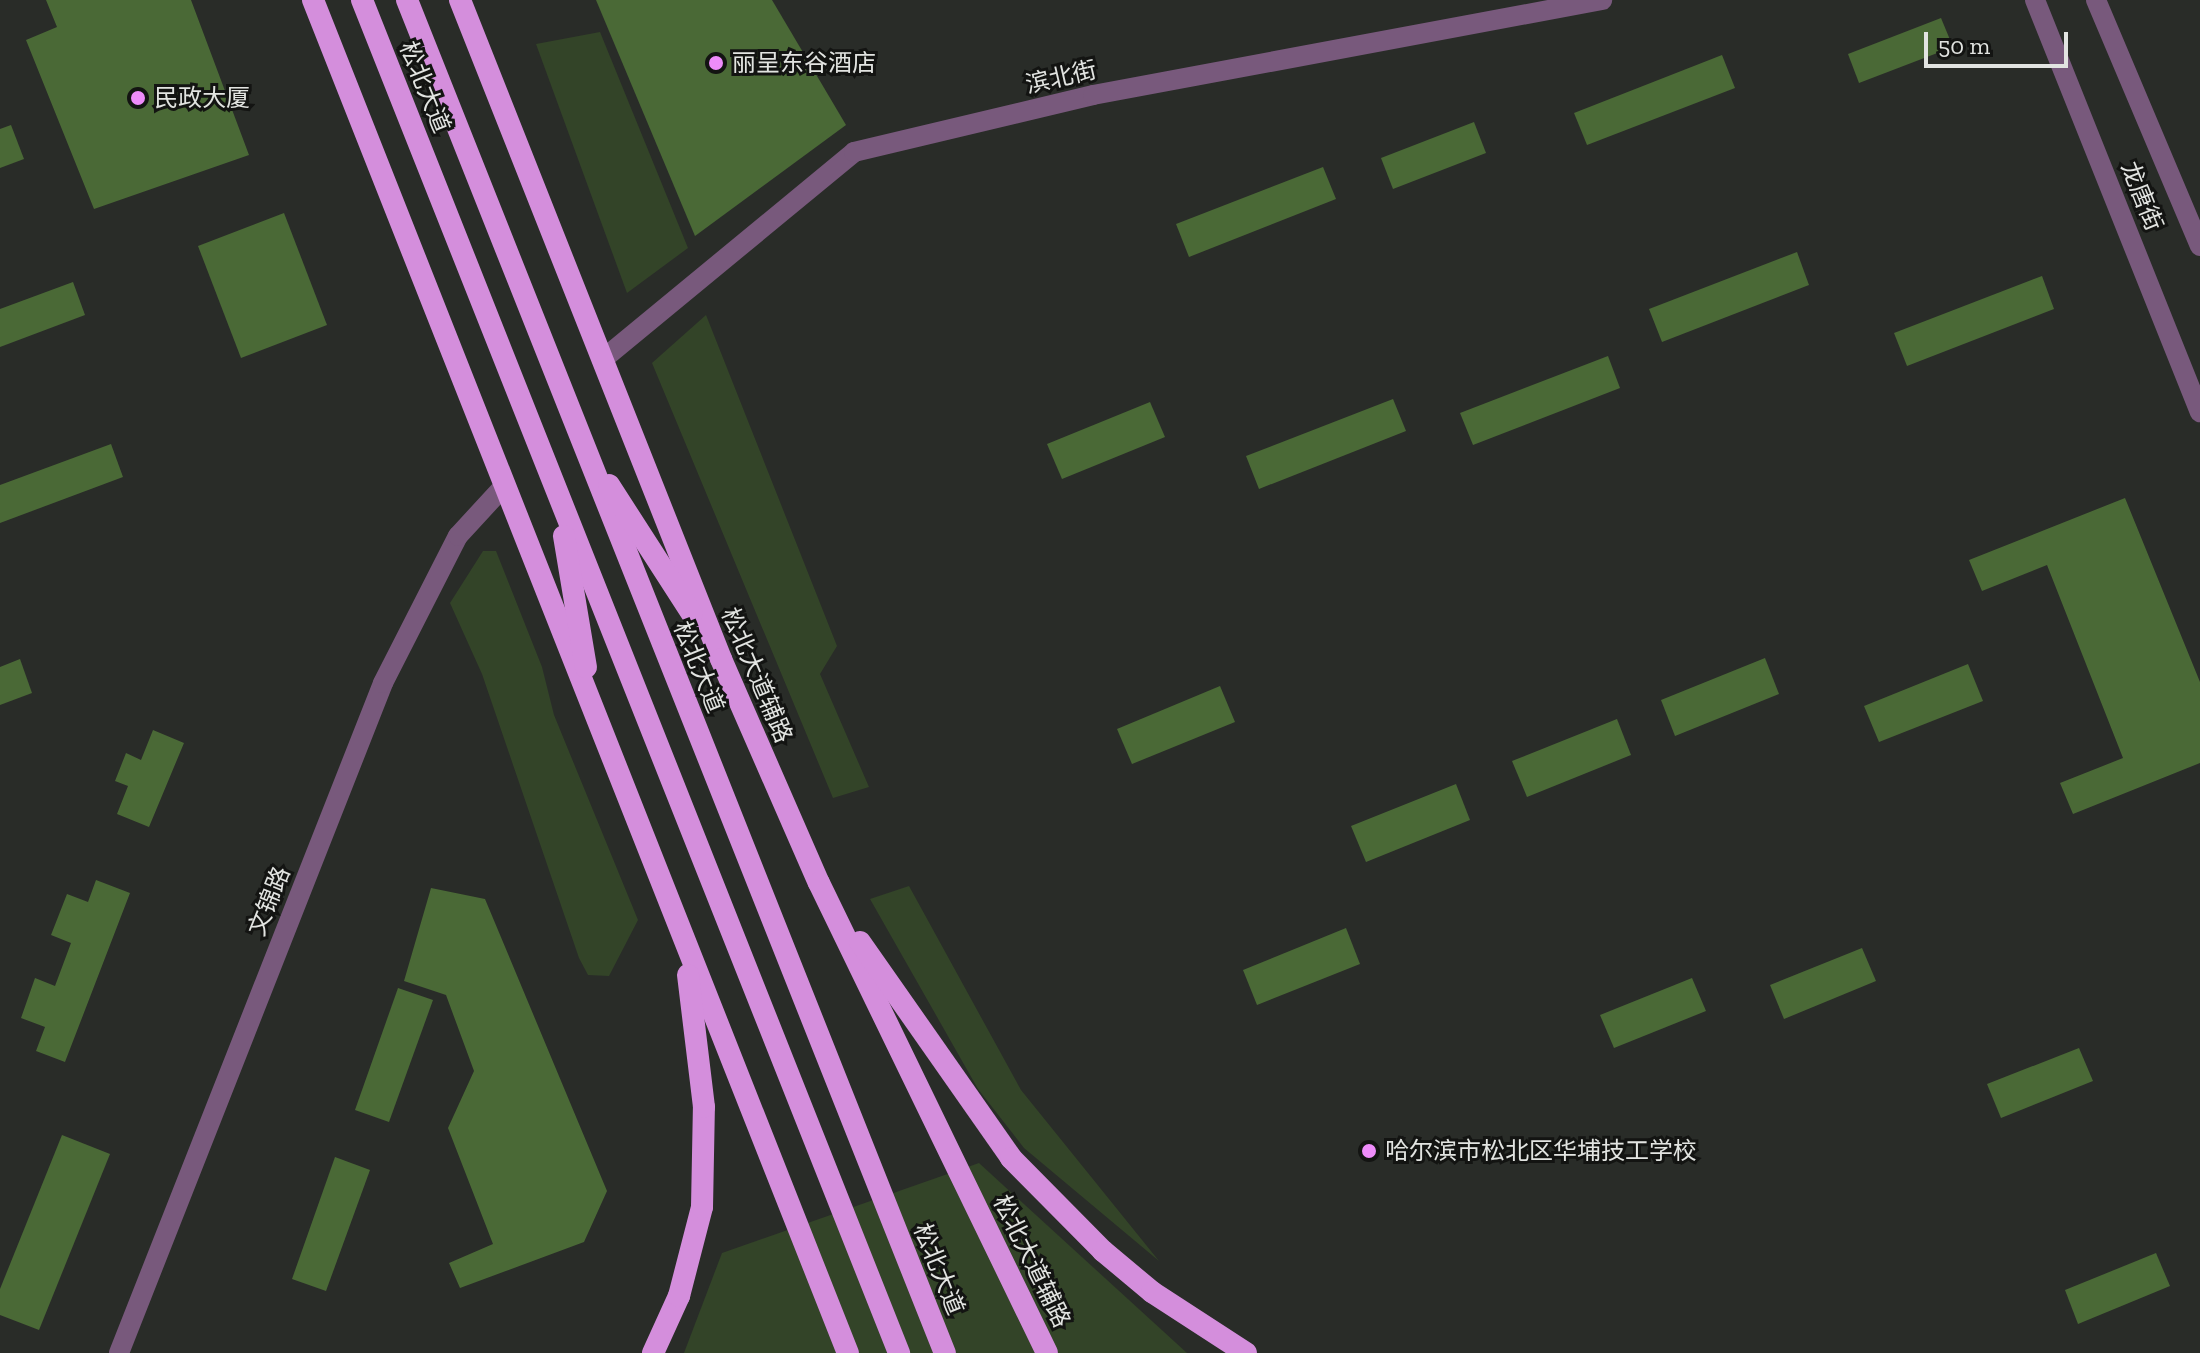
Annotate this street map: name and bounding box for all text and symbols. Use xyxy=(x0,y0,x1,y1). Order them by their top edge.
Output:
scale bar xyxy=(1928,16,2072,66)
text: 50 m xyxy=(1938,31,1990,60)
street label: 松北大道 xyxy=(394,37,456,137)
place label: 丽呈东谷酒店 xyxy=(732,49,876,77)
marker: 丽呈东谷酒店 xyxy=(707,54,725,72)
street label: 滨北街 xyxy=(1023,55,1099,99)
place label: 民政大厦 xyxy=(154,84,250,112)
marker: 民政大厦 xyxy=(129,89,147,107)
street label: 龙唐街 xyxy=(2115,157,2169,235)
street label: 松北大道辅路 xyxy=(716,603,798,747)
street label: 松北大道 xyxy=(668,617,730,717)
street label: 文锦路 xyxy=(242,862,296,940)
place label: 哈尔滨市松北区华埔技工学校 xyxy=(1385,1137,1697,1165)
marker: 哈尔滨市松北区华埔技工学校 xyxy=(1360,1142,1378,1160)
street label: 松北大道辅路 xyxy=(987,1190,1077,1332)
street label: 松北大道 xyxy=(908,1219,970,1319)

